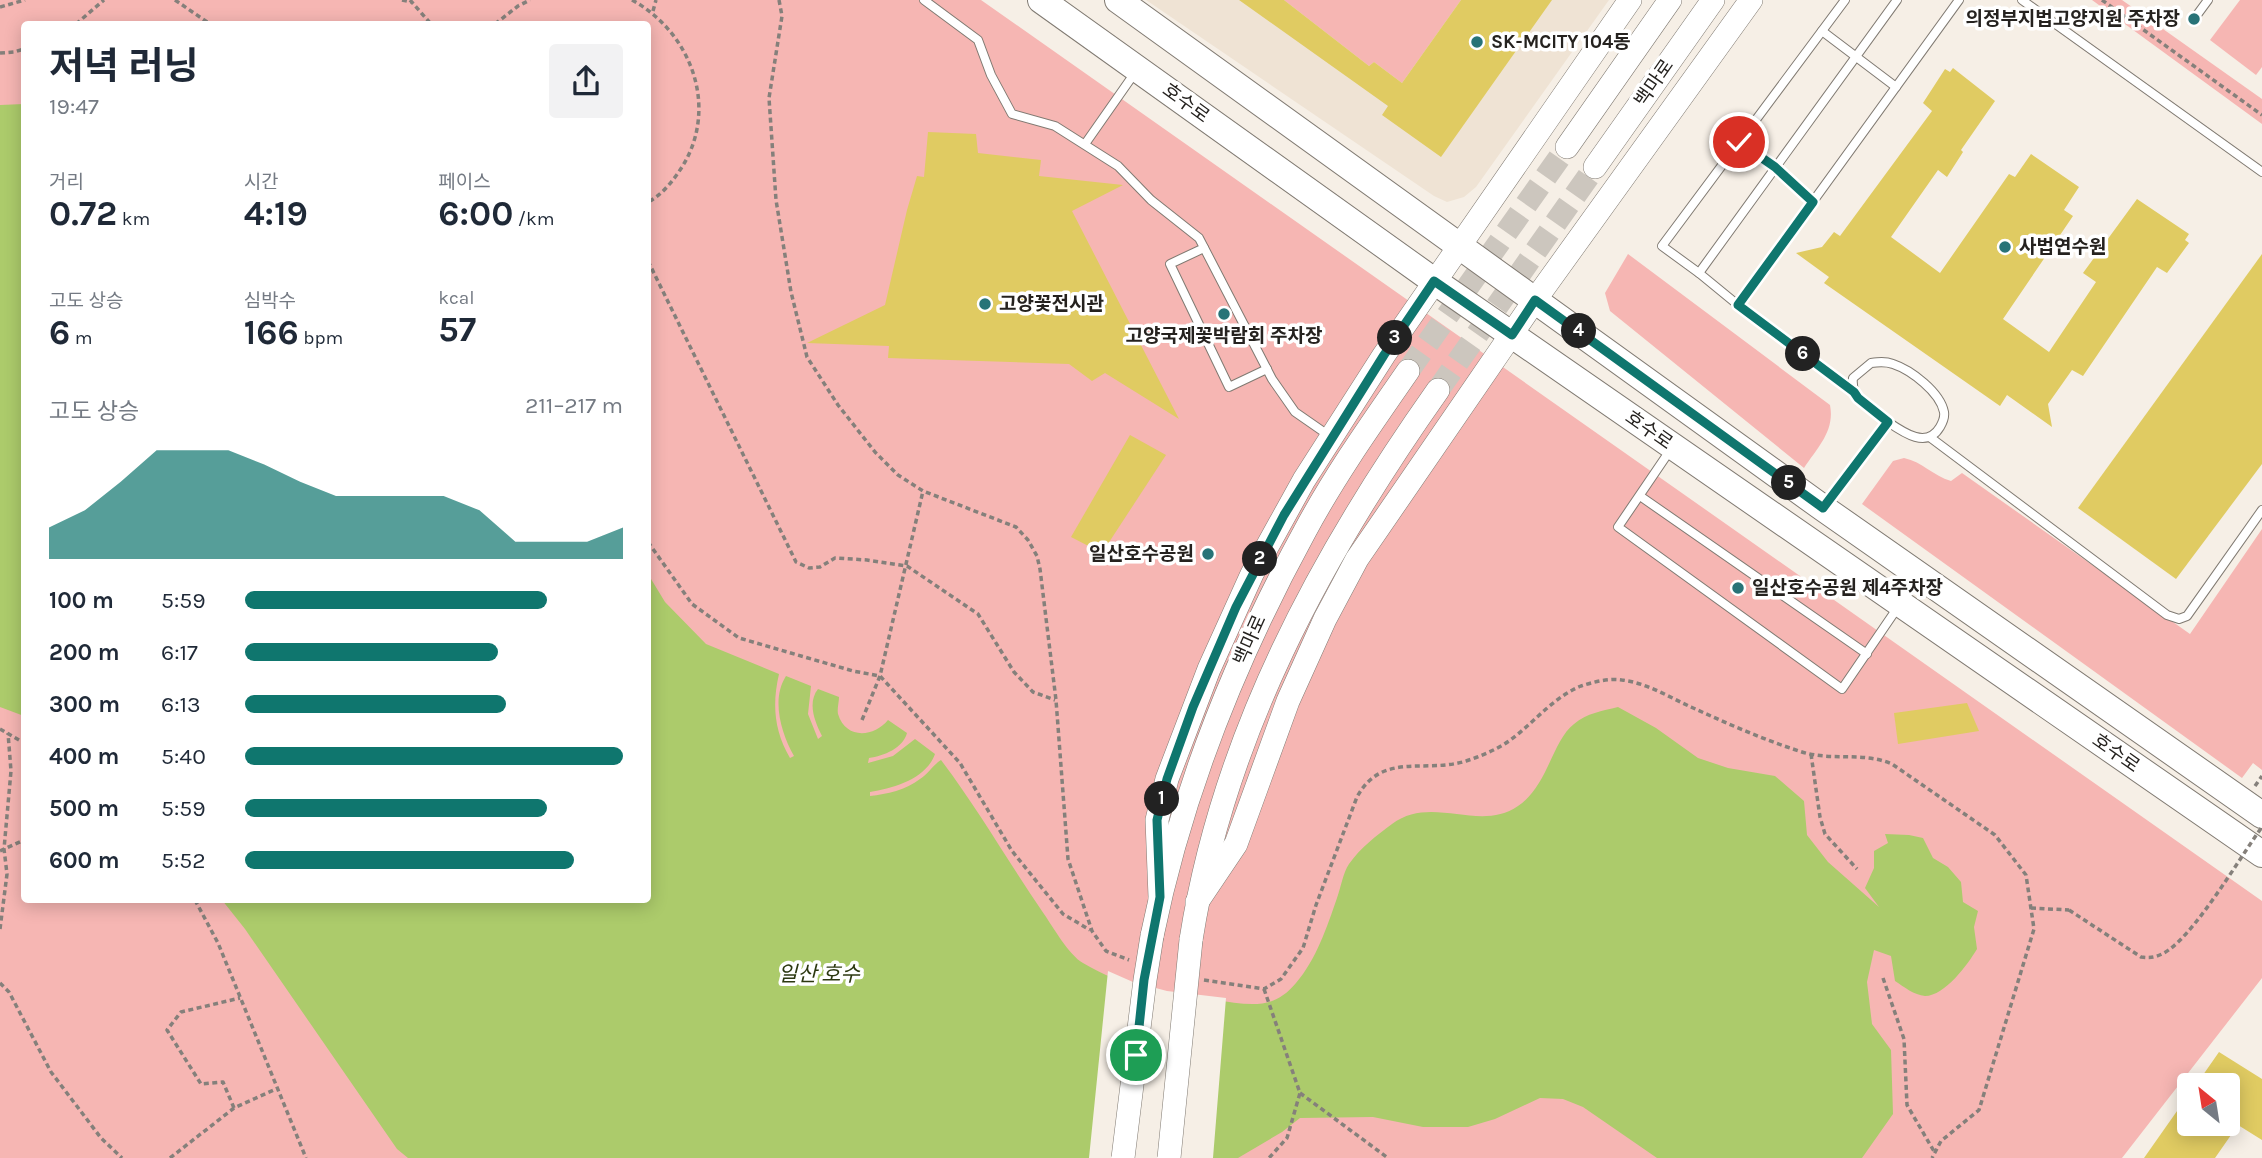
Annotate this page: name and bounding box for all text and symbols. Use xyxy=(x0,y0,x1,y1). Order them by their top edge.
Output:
place label: 의정부지법고양지원 주차장 xyxy=(1965,8,2180,30)
marker: 의정부지법고양지원 주차장 xyxy=(2186,11,2202,27)
place label: SK-MCITY 104동 xyxy=(1491,31,1631,53)
marker: SK-MCITY 104동 xyxy=(1469,34,1485,50)
text: 저녁 러닝 xyxy=(49,44,198,89)
button: share xyxy=(549,44,623,118)
street label: 백마로 xyxy=(1630,55,1678,111)
street label: 호수로 xyxy=(1158,79,1214,127)
text: 19:47 xyxy=(49,93,99,120)
pin xyxy=(1709,112,1769,172)
icon: check xyxy=(1720,123,1758,161)
text: 거리 xyxy=(49,171,84,193)
text: 시간 xyxy=(244,171,279,193)
text: 페이스 xyxy=(438,171,491,193)
text: 0.72 xyxy=(49,193,117,234)
text: 4:19 xyxy=(244,193,308,234)
text: 6:00 xyxy=(438,193,513,234)
text: km xyxy=(117,208,150,230)
text: /km xyxy=(513,208,554,230)
place label: 사법연수원 xyxy=(2019,236,2106,258)
marker: 사법연수원 xyxy=(1997,239,2013,255)
text: kcal xyxy=(438,287,475,309)
text: 고도 상승 xyxy=(49,290,123,312)
text: 심박수 xyxy=(244,290,296,312)
place label: 고양꽃전시관 xyxy=(999,293,1104,315)
marker: 고양꽃전시관 xyxy=(977,296,993,312)
marker: 고양국제꽃박람회 주차장 xyxy=(1216,306,1232,322)
text: 57 xyxy=(438,309,476,350)
text: 6 xyxy=(49,312,70,353)
text: 166 xyxy=(244,312,299,353)
pin: 4 xyxy=(1562,314,1596,348)
text: 4 xyxy=(1573,319,1584,341)
pin: 3 xyxy=(1378,320,1412,356)
place label: 고양국제꽃박람회 주차장 xyxy=(1125,325,1323,347)
text: 3 xyxy=(1389,326,1400,348)
text: m xyxy=(70,327,93,349)
text: bpm xyxy=(299,327,343,349)
pin: 6 xyxy=(1786,336,1820,372)
text: 6 xyxy=(1797,342,1808,364)
text: 211–217 m xyxy=(525,392,623,419)
text: 고도 상승 xyxy=(49,398,139,425)
street label: 호수로 xyxy=(1621,406,1677,454)
pin: 5 xyxy=(1772,466,1806,500)
text: 5 xyxy=(1783,471,1794,493)
pin: 2 xyxy=(1242,542,1278,576)
place label: 일산호수공원 xyxy=(1089,543,1194,565)
marker: 일산호수공원 xyxy=(1200,546,1216,562)
text: 2 xyxy=(1254,547,1265,569)
place label: 일산호수공원 제4주차장 xyxy=(1752,577,1943,599)
marker: 일산호수공원 제4주차장 xyxy=(1730,580,1746,596)
text: 100 m xyxy=(49,587,114,614)
text: 5:59 xyxy=(161,587,206,614)
street label: 백마로 xyxy=(1229,612,1271,668)
text: 200 m xyxy=(49,639,120,666)
text: 6:17 xyxy=(161,639,198,666)
text: 300 m xyxy=(49,691,120,718)
text: 6:13 xyxy=(161,691,201,718)
street label: 호수로 xyxy=(2088,729,2144,777)
text: 400 m xyxy=(49,743,119,770)
text: 5:40 xyxy=(161,743,206,770)
pin: 1 xyxy=(1144,782,1180,816)
text: 1 xyxy=(1158,787,1165,809)
text: 500 m xyxy=(49,795,119,822)
text: 5:59 xyxy=(161,795,206,822)
text: 600 m xyxy=(49,847,120,874)
text: 5:52 xyxy=(161,847,206,874)
water label: 일산 호수 xyxy=(778,962,861,986)
pin xyxy=(1106,1025,1166,1085)
icon: arrive xyxy=(1117,1036,1155,1074)
north arrow xyxy=(2177,1073,2240,1136)
map controls xyxy=(2177,1073,2240,1136)

